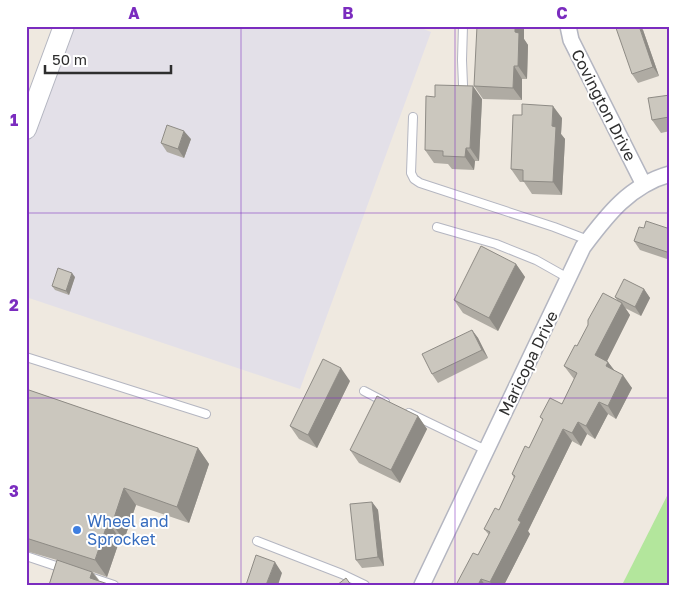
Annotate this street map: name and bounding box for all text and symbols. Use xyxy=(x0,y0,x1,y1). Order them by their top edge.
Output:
text: A xyxy=(128,3,140,23)
text: B xyxy=(342,3,354,23)
text: C xyxy=(556,3,568,23)
scale bar xyxy=(45,42,171,74)
street label: Covington Drive xyxy=(567,46,641,164)
text: 50 m xyxy=(52,50,87,68)
text: 1 xyxy=(10,110,18,130)
text: 2 xyxy=(9,295,19,315)
street label: Maricopa Drive xyxy=(494,307,562,419)
text: 3 xyxy=(9,481,19,501)
place label: Wheel and Sprocket xyxy=(87,511,169,549)
marker: Wheel and Sprocket xyxy=(71,524,83,536)

